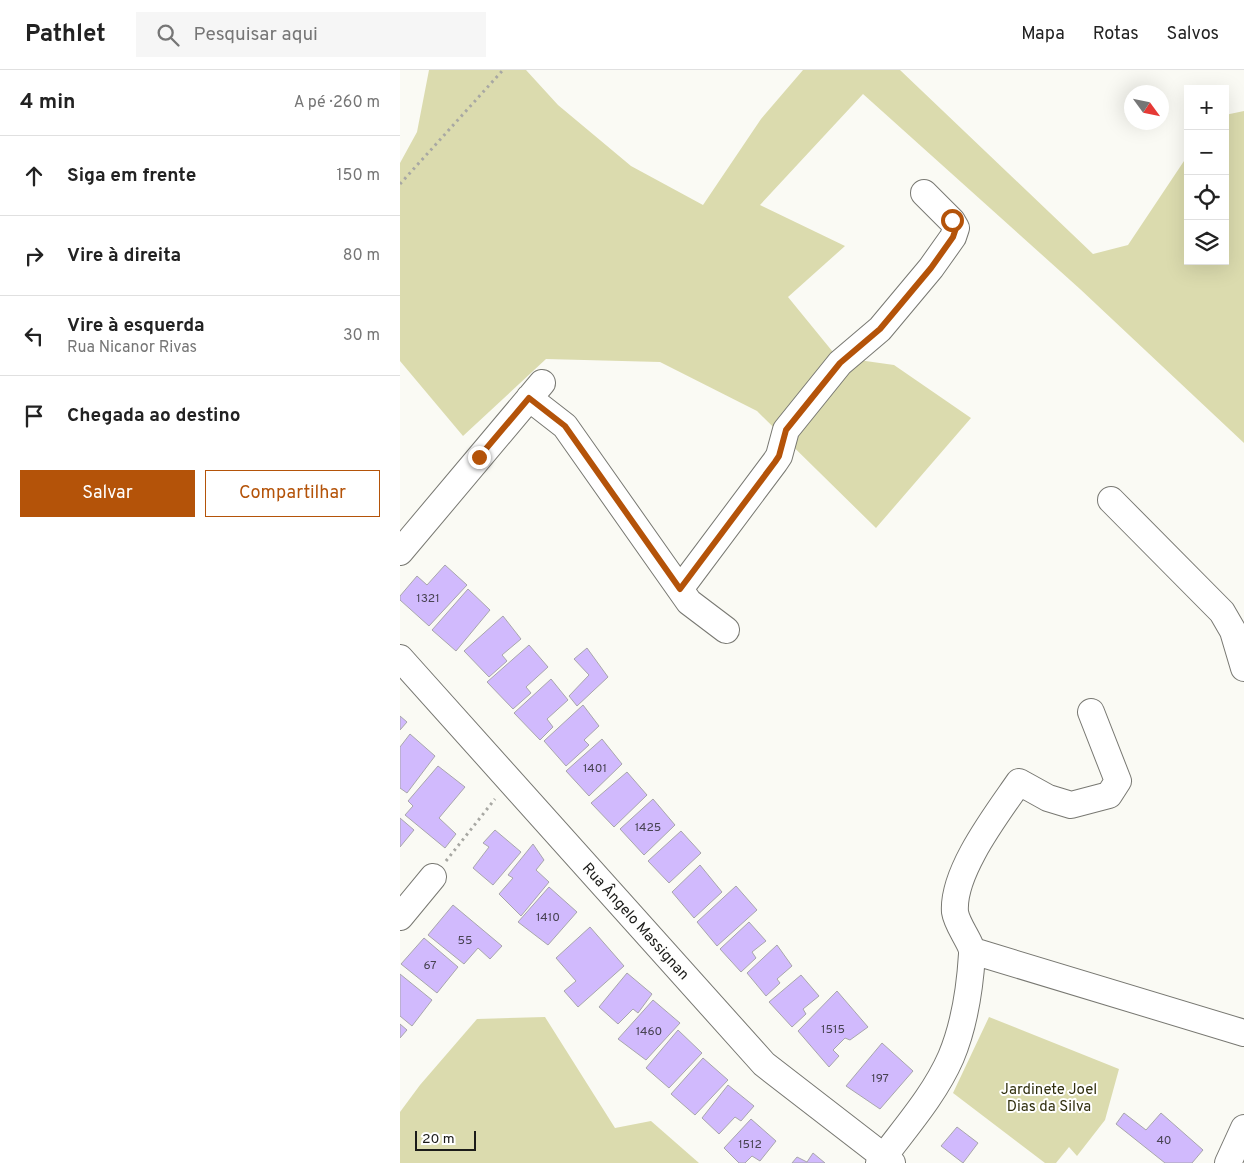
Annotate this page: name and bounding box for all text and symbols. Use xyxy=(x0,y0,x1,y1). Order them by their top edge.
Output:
search box xyxy=(136,12,486,57)
text: Pathlet xyxy=(25,20,106,50)
icon: search xyxy=(154,21,182,49)
text: Pesquisar aqui xyxy=(194,23,318,47)
text: Mapa xyxy=(1021,23,1065,46)
text: Rotas xyxy=(1093,23,1139,46)
text: Salvos xyxy=(1167,23,1219,46)
north arrow xyxy=(1124,85,1169,130)
map controls xyxy=(1184,85,1229,265)
button: + xyxy=(1184,85,1229,130)
text: 4 min xyxy=(20,89,76,116)
text: A pé · 260 m xyxy=(294,93,380,113)
button: − xyxy=(1184,130,1229,175)
icon: ahead xyxy=(20,162,48,190)
text: Siga em frente xyxy=(67,164,196,188)
text: 150 m xyxy=(337,166,380,186)
button: locate xyxy=(1184,175,1229,220)
route start xyxy=(941,209,964,232)
button: layers xyxy=(1184,220,1229,265)
icon: right xyxy=(20,242,48,270)
text: Vire à direita xyxy=(67,244,181,268)
text: 80 m xyxy=(343,246,380,266)
text: Vire à esquerda xyxy=(67,314,205,338)
icon: left xyxy=(20,322,48,350)
text: 30 m xyxy=(343,326,380,346)
text: Rua Nicanor Rivas xyxy=(67,338,197,358)
icon: arrive xyxy=(20,402,48,430)
text: Chegada ao destino xyxy=(67,404,241,428)
route end xyxy=(468,446,491,469)
button: Salvar xyxy=(20,470,195,517)
button: Compartilhar xyxy=(205,470,380,517)
house number: 1321 xyxy=(416,591,440,607)
house number: 1401 xyxy=(583,761,607,777)
house number: 1425 xyxy=(635,820,661,836)
street label: Rua Ângelo Massignan xyxy=(577,859,693,985)
house number: 1410 xyxy=(536,910,560,926)
house number: 55 xyxy=(458,933,472,949)
house number: 67 xyxy=(423,958,437,974)
house number: 1515 xyxy=(821,1022,845,1038)
house number: 1460 xyxy=(636,1024,662,1040)
house number: 197 xyxy=(871,1071,889,1087)
park label: Jardinete Joel Dias da Silva xyxy=(1001,1081,1097,1117)
scale bar xyxy=(415,1128,476,1151)
text: 20 m xyxy=(422,1131,455,1148)
house number: 40 xyxy=(1156,1133,1172,1149)
house number: 1512 xyxy=(738,1137,762,1153)

